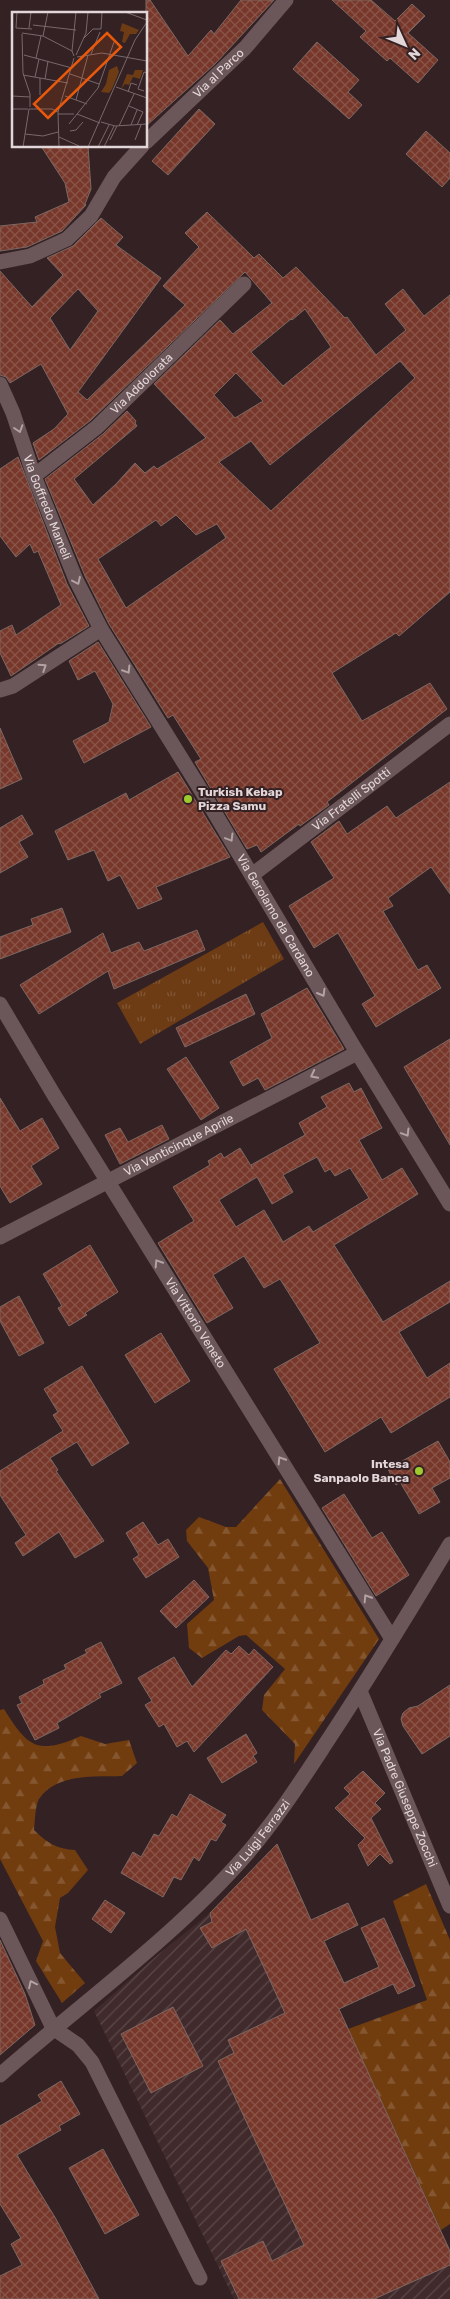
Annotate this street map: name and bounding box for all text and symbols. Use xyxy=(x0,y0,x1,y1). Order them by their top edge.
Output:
inset map xyxy=(12,12,148,148)
north arrow xyxy=(380,20,430,70)
text: N xyxy=(404,44,424,63)
street label: Via al Parco xyxy=(190,46,247,101)
street label: Via Addolorata xyxy=(108,350,176,417)
one-way arrow xyxy=(13,425,23,433)
street label: Via Goffredo Mameli xyxy=(20,453,74,562)
one-way arrow xyxy=(71,576,82,585)
one-way arrow xyxy=(37,664,46,673)
one-way arrow xyxy=(120,665,130,674)
street label: Via Fratelli Spotti xyxy=(309,765,394,834)
place label: Turkish Kebap Pizza Samu xyxy=(198,785,283,813)
marker: Turkish Kebap Pizza Samu xyxy=(182,793,194,805)
one-way arrow xyxy=(224,833,234,842)
street label: Via Gerolamo da Cardano xyxy=(234,852,318,980)
one-way arrow xyxy=(316,988,326,997)
one-way arrow xyxy=(310,1069,319,1079)
street label: Via Venticinque Aprile xyxy=(121,1111,236,1179)
one-way arrow xyxy=(399,1127,409,1136)
one-way arrow xyxy=(155,1259,164,1268)
street label: Via Vittorio Veneto xyxy=(162,1275,229,1371)
one-way arrow xyxy=(277,1457,287,1466)
place label: Intesa Sanpaolo Banca xyxy=(314,1457,409,1485)
marker: Intesa Sanpaolo Banca xyxy=(413,1465,425,1477)
one-way arrow xyxy=(363,1595,373,1604)
street label: Via Padre Giuseppe Zocchi xyxy=(370,1727,440,1869)
street label: Via Luigi Ferrazzi xyxy=(223,1797,293,1879)
one-way arrow xyxy=(27,1980,38,1989)

